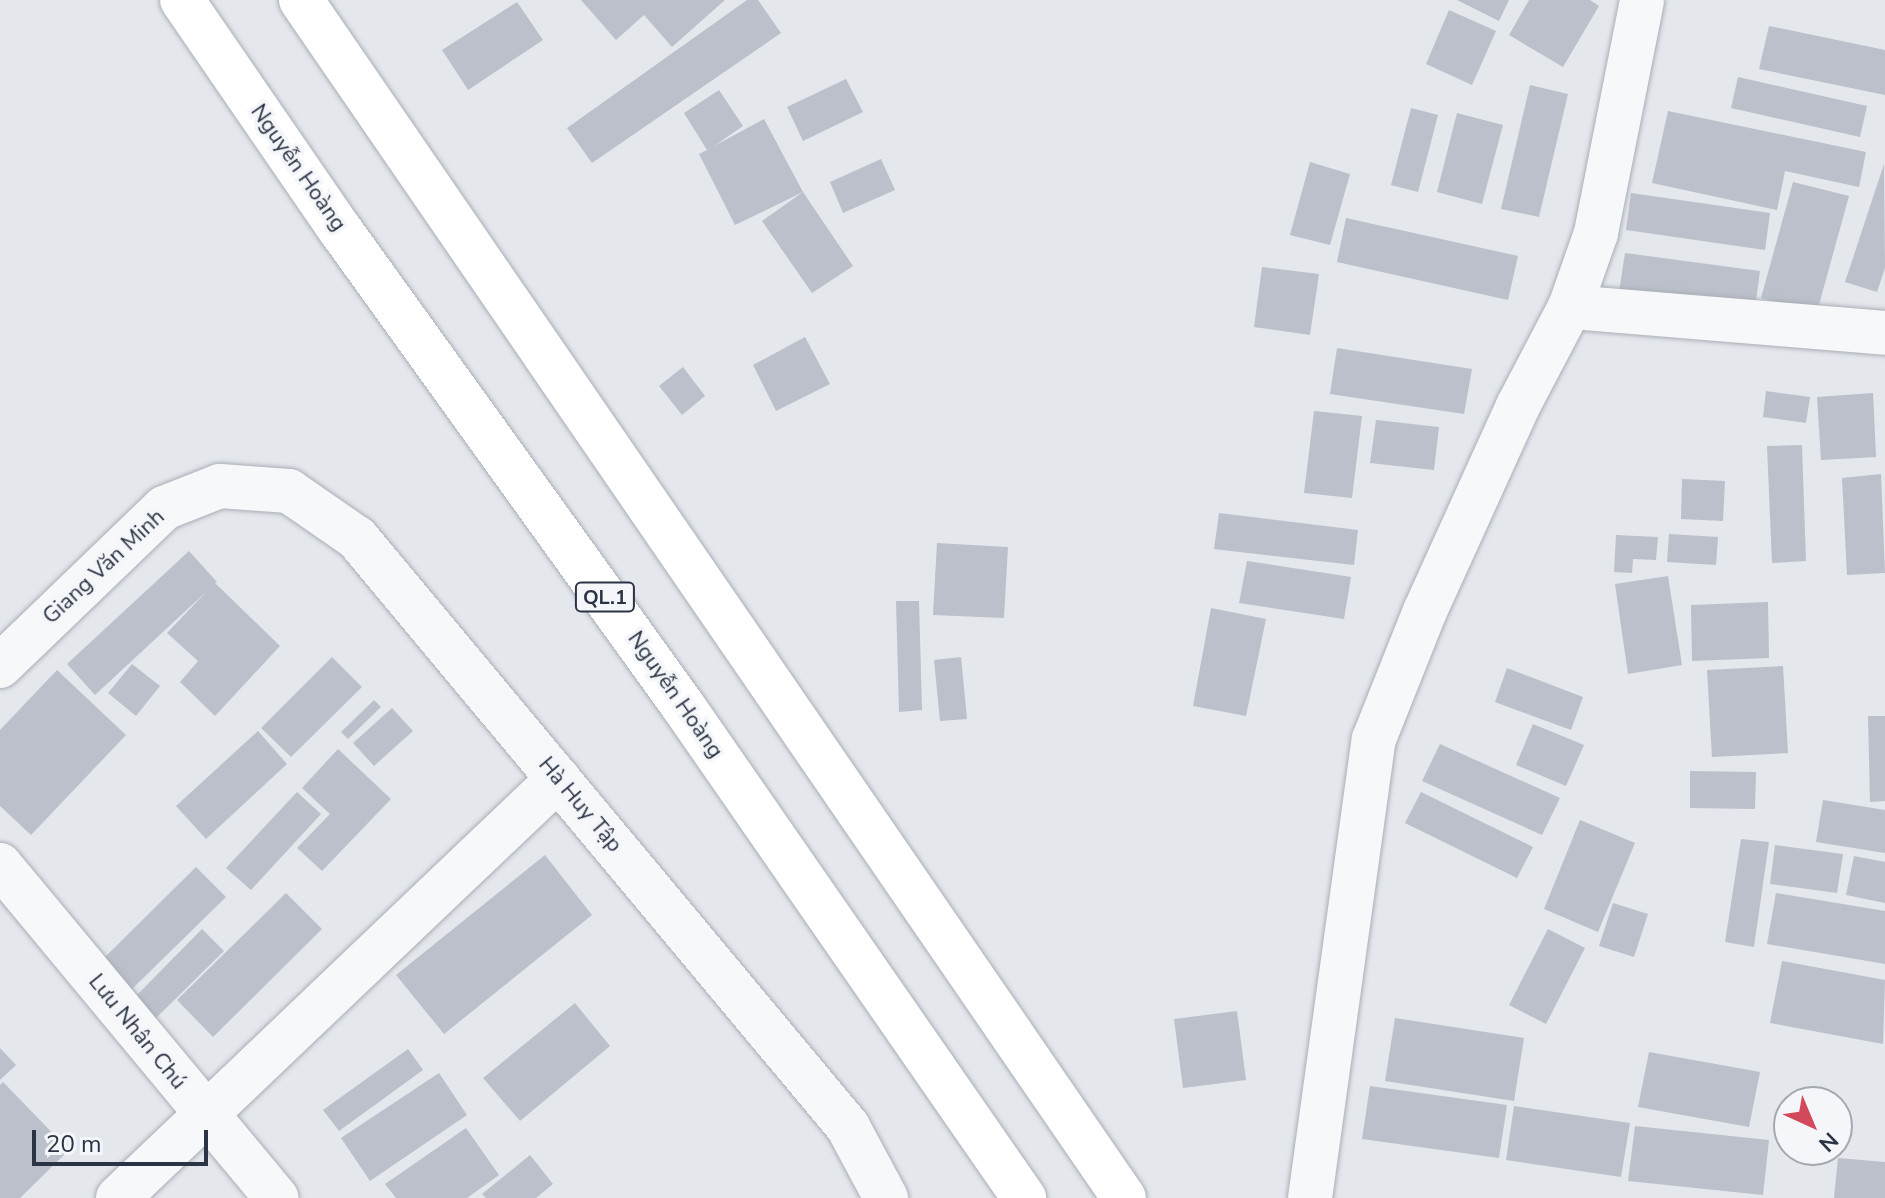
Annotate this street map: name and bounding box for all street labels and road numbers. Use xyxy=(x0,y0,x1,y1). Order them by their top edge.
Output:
street label: Nguyễn Hoàng xyxy=(245,100,351,236)
street label: Giang Văn Minh xyxy=(38,504,170,630)
road number: QL.1 xyxy=(573,581,637,613)
street label: Nguyễn Hoàng xyxy=(622,627,728,763)
street label: Hà Huy Tập xyxy=(533,752,627,858)
street label: Lưu Nhân Chú xyxy=(83,969,191,1095)

